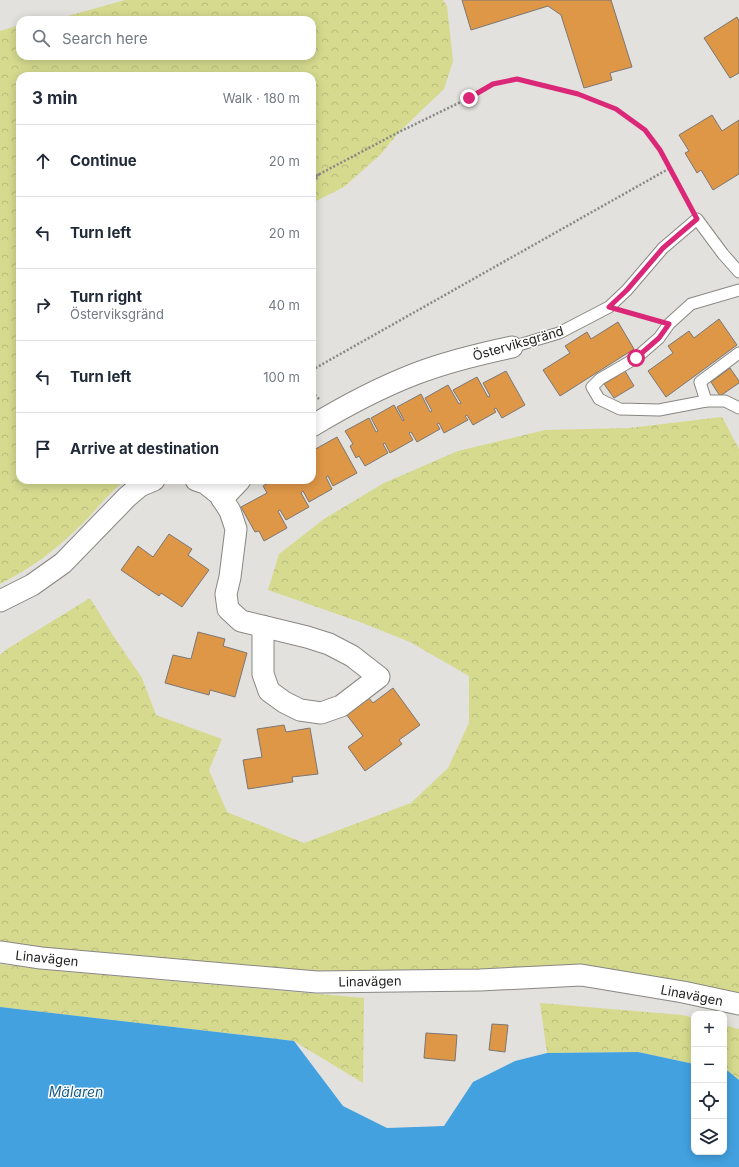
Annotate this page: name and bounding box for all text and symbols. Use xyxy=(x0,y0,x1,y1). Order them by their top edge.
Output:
search box xyxy=(16,16,316,60)
icon: search xyxy=(30,27,52,49)
text: Search here xyxy=(62,29,148,48)
text: 3 min xyxy=(32,88,78,108)
route end xyxy=(460,89,478,107)
text: Walk · 180 m xyxy=(223,90,300,106)
icon: ahead xyxy=(32,150,54,172)
text: Continue xyxy=(70,151,137,170)
text: 20 m xyxy=(269,153,300,169)
icon: left xyxy=(32,222,54,244)
text: Turn left xyxy=(70,223,131,242)
text: 20 m xyxy=(269,225,300,241)
text: Turn right xyxy=(70,287,142,306)
icon: right xyxy=(32,294,54,316)
text: 40 m xyxy=(268,297,300,313)
text: Österviksgränd xyxy=(70,306,164,322)
street label: Österviksgränd xyxy=(471,322,565,364)
route start xyxy=(627,349,645,367)
icon: left xyxy=(32,366,54,388)
text: Turn left xyxy=(70,367,131,386)
text: 100 m xyxy=(263,369,300,385)
icon: arrive xyxy=(32,438,54,460)
text: Arrive at destination xyxy=(70,439,219,458)
street label: Linavägen xyxy=(15,947,79,969)
street label: Linavägen xyxy=(338,972,402,990)
street label: Linavägen xyxy=(660,981,724,1009)
map controls xyxy=(691,1011,727,1155)
button: + xyxy=(691,1011,727,1047)
button: − xyxy=(691,1047,727,1083)
water label: Mälaren xyxy=(49,1083,103,1100)
button: locate xyxy=(691,1083,727,1119)
button: layers xyxy=(691,1119,727,1155)

